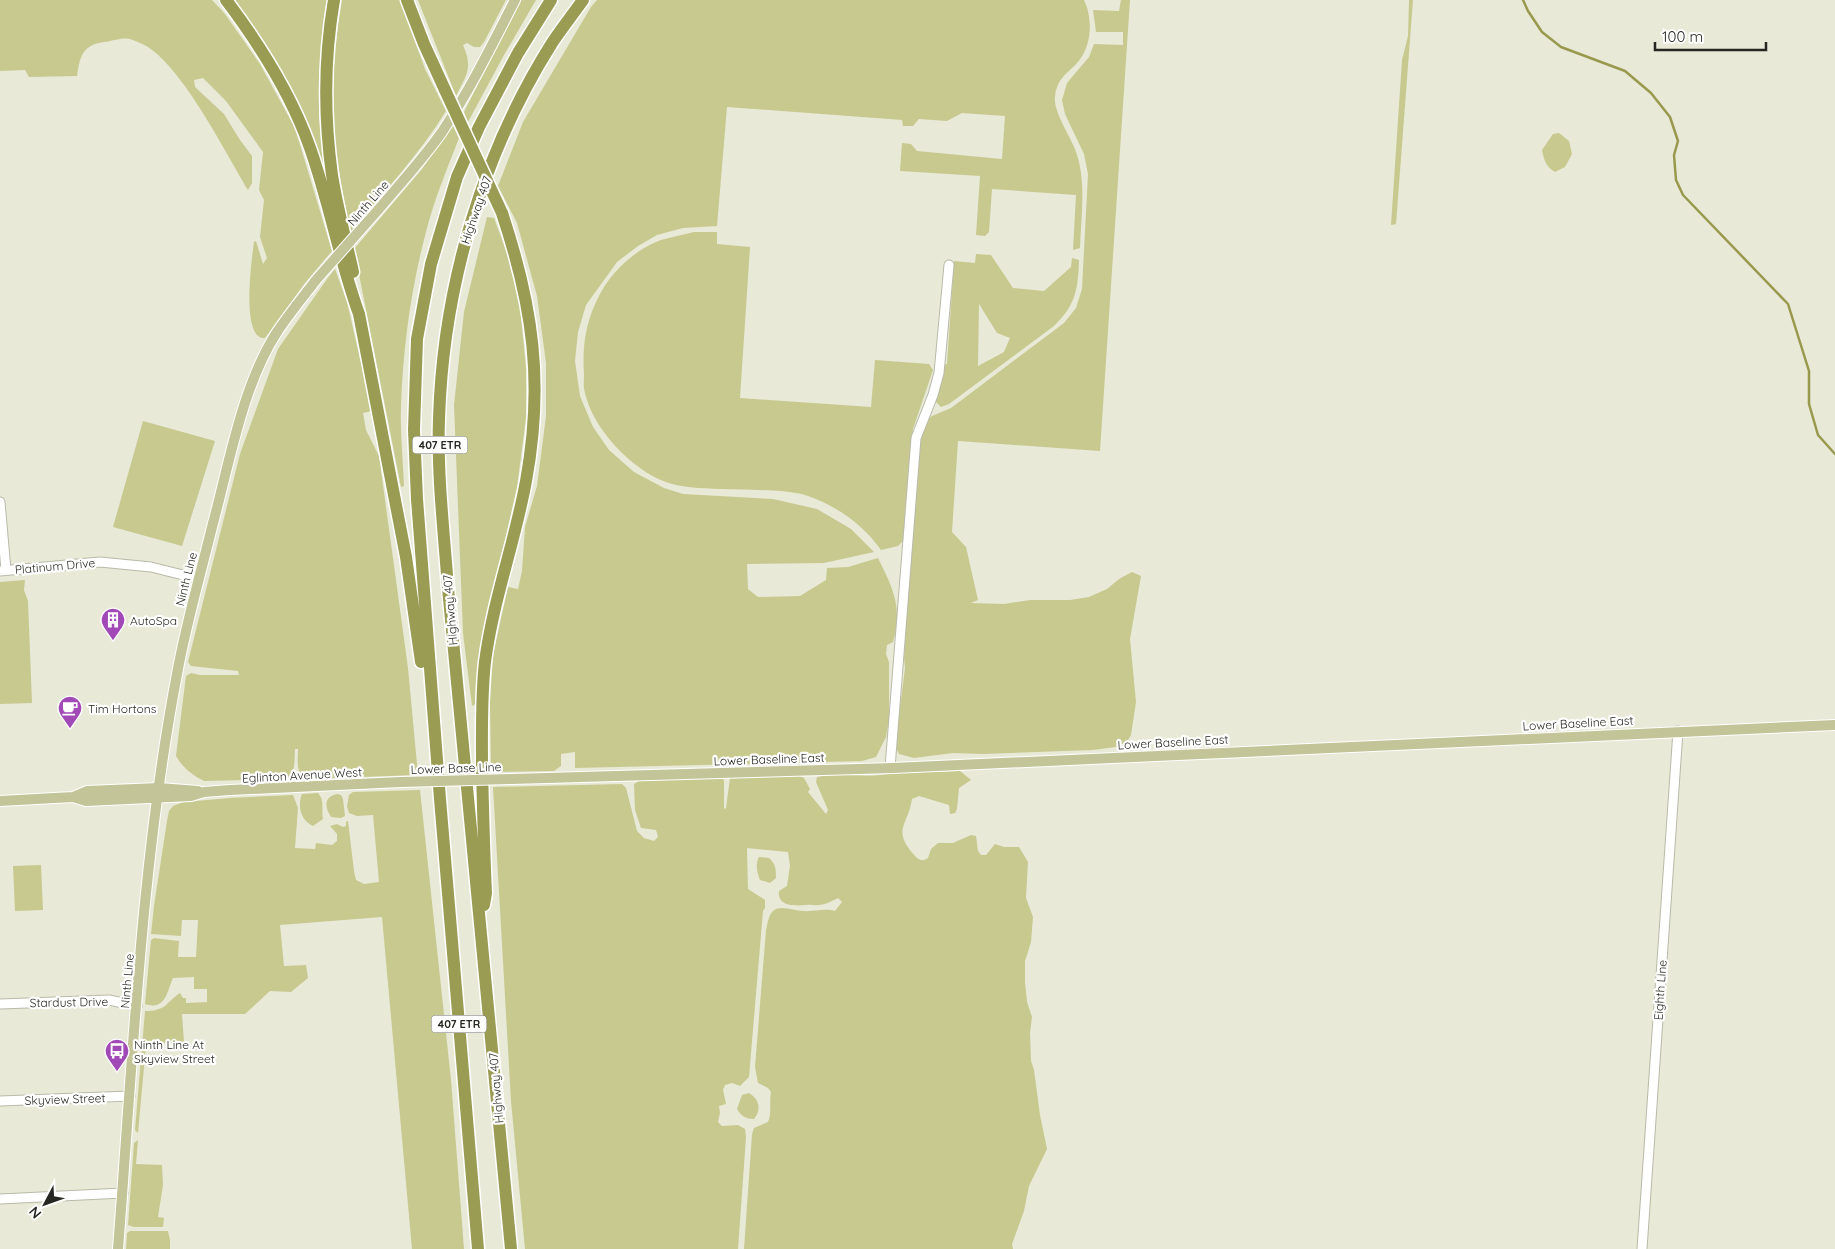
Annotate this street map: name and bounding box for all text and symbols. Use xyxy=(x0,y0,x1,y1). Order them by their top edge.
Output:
scale bar xyxy=(1655,20,1766,52)
text: 100 m xyxy=(1662,27,1703,46)
street label: Highway 407 xyxy=(457,174,495,246)
street label: Ninth Line xyxy=(344,177,392,229)
road number: 407 ETR xyxy=(412,436,468,454)
street label: Ninth Line xyxy=(172,550,200,608)
street label: Platinum Drive xyxy=(14,555,96,577)
street label: Highway 407 xyxy=(439,574,461,646)
building icon: AutoSpa xyxy=(100,607,126,641)
place label: AutoSpa xyxy=(130,613,177,628)
cafe icon: Tim Hortons xyxy=(57,695,83,729)
place label: Tim Hortons xyxy=(88,701,157,716)
street label: Lower Baseline East xyxy=(1522,713,1634,733)
street label: Lower Baseline East xyxy=(1117,732,1229,752)
street label: Lower Baseline East xyxy=(713,750,825,768)
street label: Lower Base Line xyxy=(410,759,502,777)
street label: Eglinton Avenue West xyxy=(242,764,362,786)
street label: Ninth Line xyxy=(117,953,137,1009)
street label: Eighth Line xyxy=(1650,959,1670,1021)
street label: Stardust Drive xyxy=(30,994,109,1010)
road number: 407 ETR xyxy=(432,1016,486,1032)
place label: Ninth Line At Skyview Street xyxy=(134,1037,215,1066)
bus stop icon: Ninth Line At Skyview Street xyxy=(104,1038,130,1072)
street label: Highway 407 xyxy=(485,1052,507,1124)
street label: Skyview Street xyxy=(24,1090,106,1108)
north arrow xyxy=(20,1179,70,1229)
text: N xyxy=(25,1203,45,1222)

